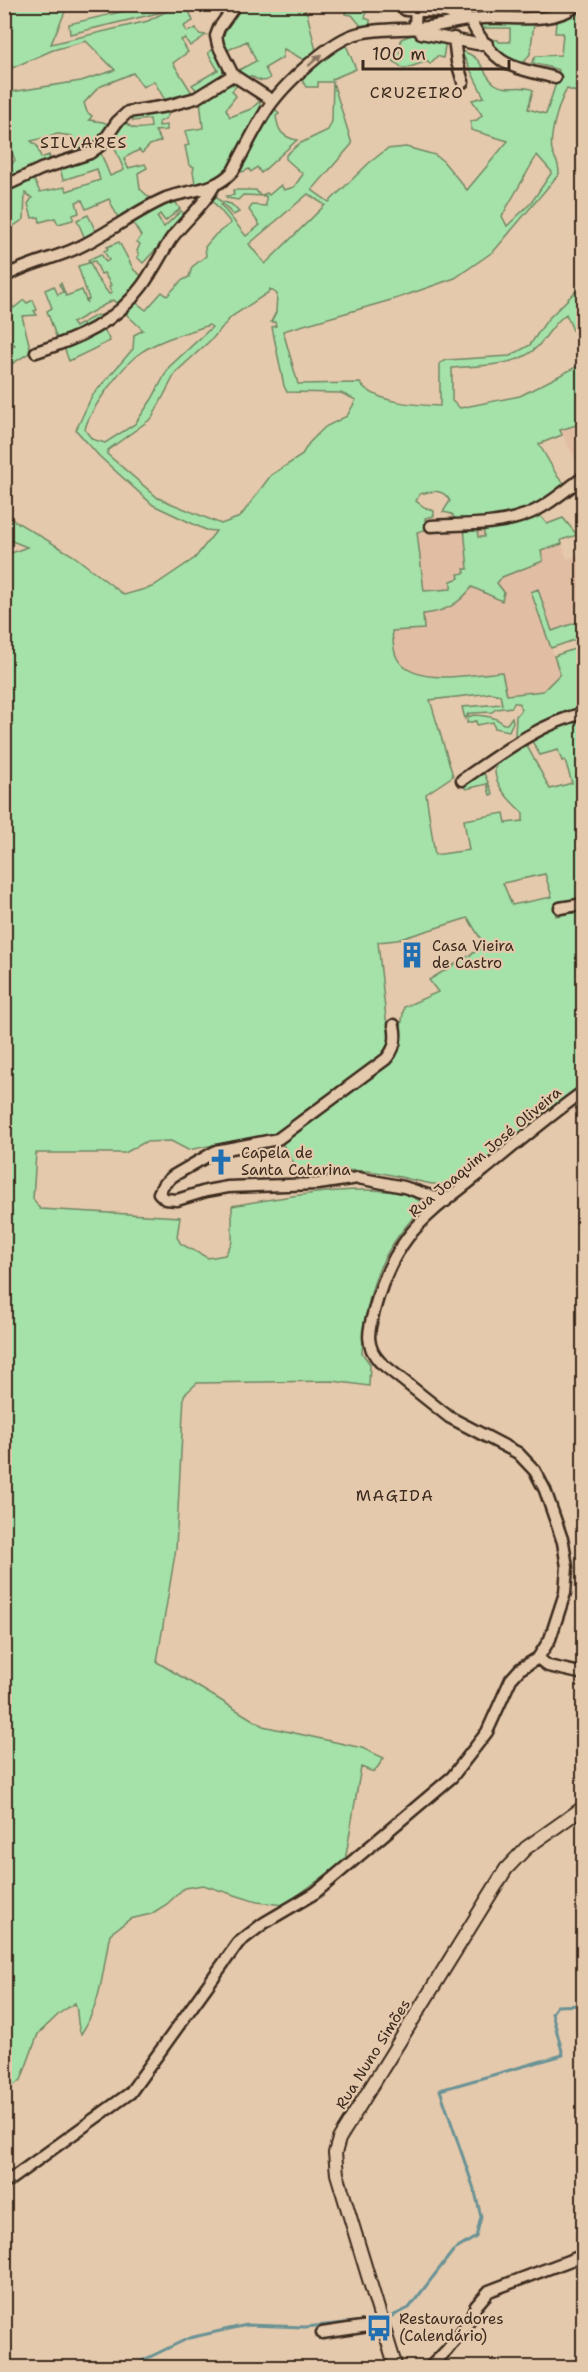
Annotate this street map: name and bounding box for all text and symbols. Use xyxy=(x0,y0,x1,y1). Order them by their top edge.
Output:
scale bar xyxy=(363,33,508,71)
text: 100 m xyxy=(372,42,426,66)
one-way arrow xyxy=(307,54,322,67)
district label: CRUZEIRO xyxy=(370,82,464,103)
district label: SILVARES xyxy=(40,132,128,153)
place label: Casa Vieira de Castro xyxy=(432,936,514,973)
building icon: Casa Vieira de Castro xyxy=(397,940,427,970)
street label: Rua Joaquim José Oliveira xyxy=(405,1082,566,1222)
place label: Capela de Santa Catarina xyxy=(241,1143,351,1180)
church icon: Capela de Santa Catarina xyxy=(206,1147,236,1177)
district label: MAGIDA xyxy=(356,1485,434,1506)
street label: Rua Nuno Simões xyxy=(331,1995,415,2113)
place label: Restauradores (Calendário) xyxy=(399,2309,504,2346)
bus stop icon: Restauradores (Calendário) xyxy=(364,2313,394,2343)

